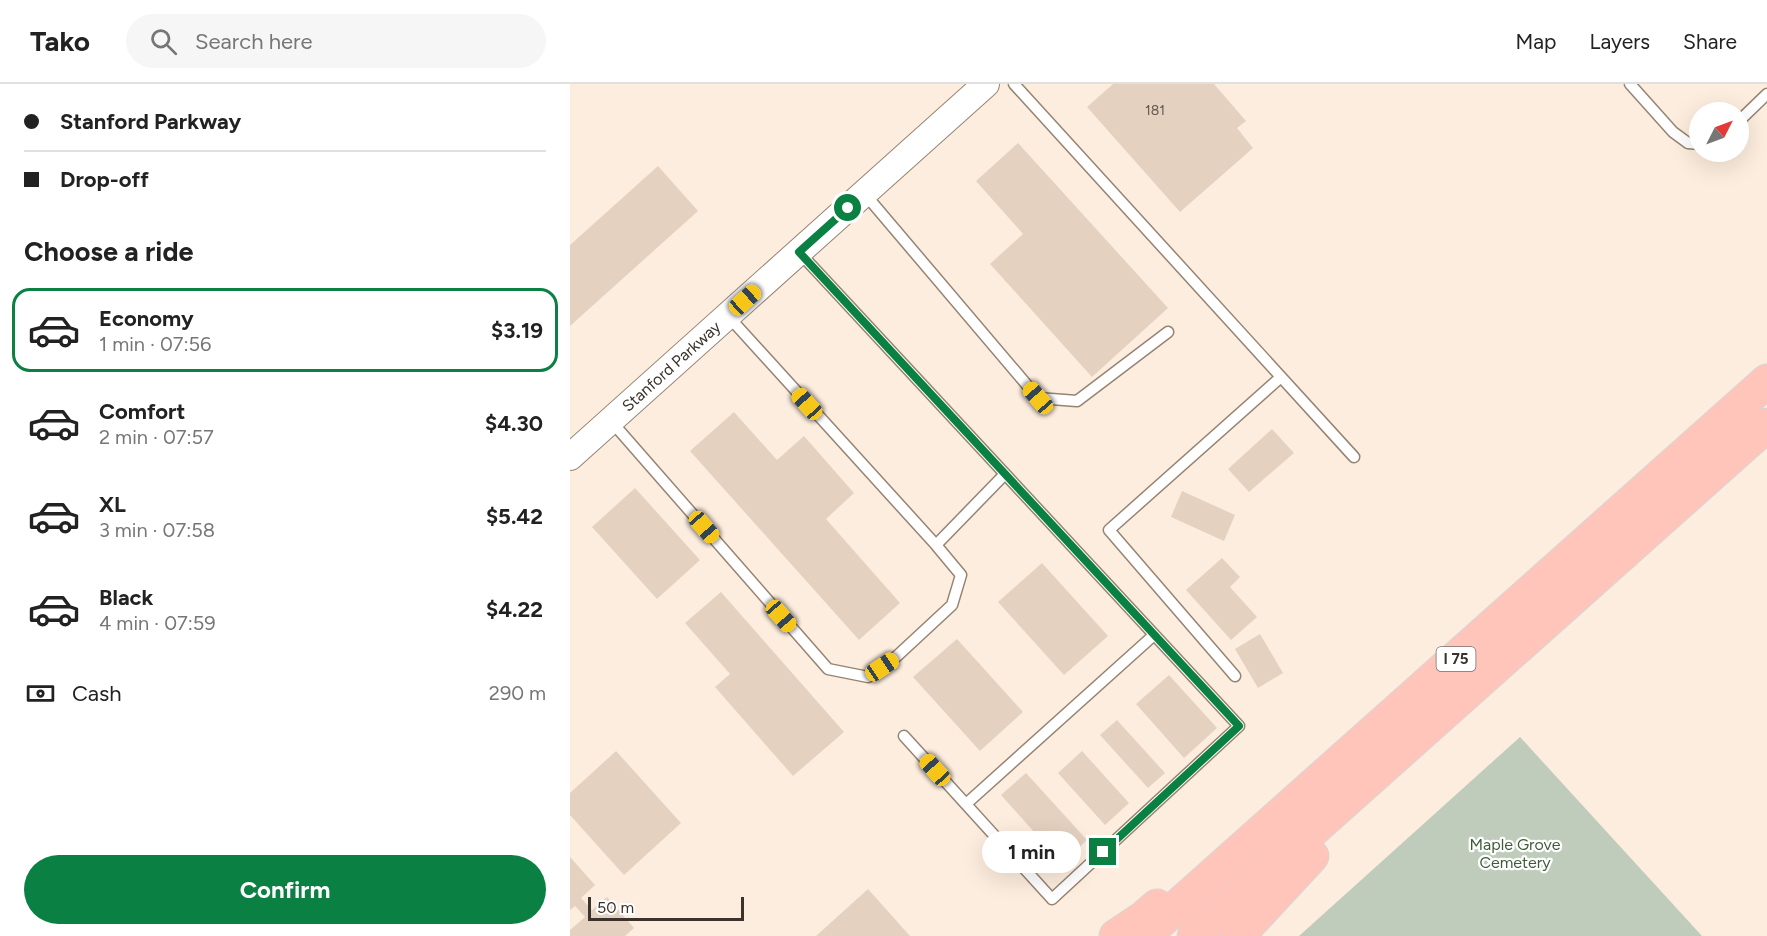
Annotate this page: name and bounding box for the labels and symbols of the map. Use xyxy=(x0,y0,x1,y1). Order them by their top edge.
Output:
house number: 181 xyxy=(1145,102,1165,119)
north arrow xyxy=(1689,102,1749,162)
route start xyxy=(834,194,861,221)
car xyxy=(726,281,764,319)
street label: Stanford Parkway xyxy=(618,317,725,416)
car xyxy=(1019,379,1057,417)
car xyxy=(788,385,826,423)
car xyxy=(685,508,723,546)
car xyxy=(762,597,800,635)
road number: I 75 xyxy=(1436,647,1476,671)
car xyxy=(862,649,902,685)
car xyxy=(916,751,954,789)
callout: 1 min xyxy=(983,831,1082,873)
park label: Maple Grove Cemetery xyxy=(1470,835,1561,872)
route end xyxy=(1089,838,1116,865)
scale bar xyxy=(588,894,744,922)

